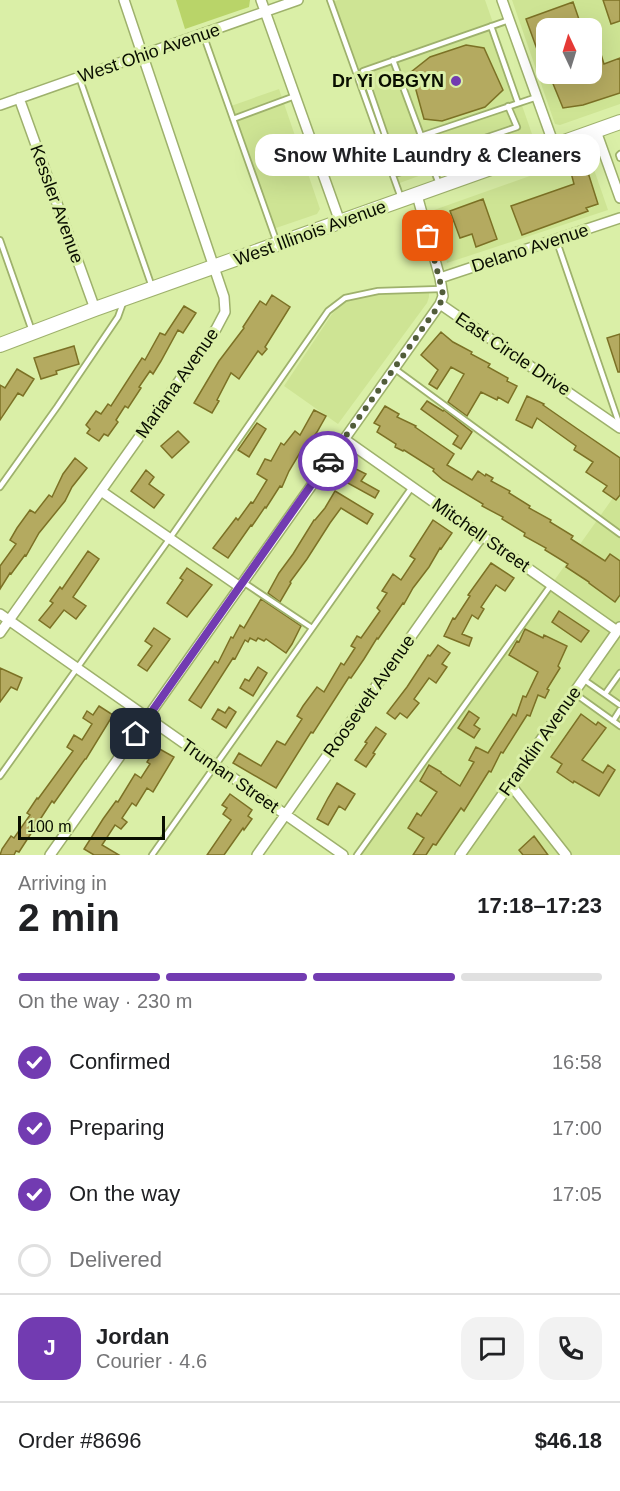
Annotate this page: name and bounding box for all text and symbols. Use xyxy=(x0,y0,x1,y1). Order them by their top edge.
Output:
north arrow xyxy=(536,18,602,84)
map controls xyxy=(536,18,602,84)
street label: West Ohio Avenue xyxy=(76,19,222,87)
place label: Dr Yi OBGYN xyxy=(332,71,444,91)
marker: Dr Yi OBGYN xyxy=(449,74,463,88)
callout: Snow White Laundry & Cleaners xyxy=(255,134,600,176)
street label: Kessler Avenue xyxy=(26,142,88,266)
text: Snow White Laundry & Cleaners xyxy=(274,144,581,166)
street label: West Illinois Avenue xyxy=(231,196,389,270)
pin xyxy=(402,210,453,261)
icon: bag xyxy=(411,219,444,252)
street label: Delano Avenue xyxy=(469,220,591,276)
street label: East Circle Drive xyxy=(452,308,574,400)
street label: Mariana Avenue xyxy=(132,324,222,442)
courier xyxy=(298,431,358,491)
icon: car xyxy=(312,445,345,478)
street label: Mitchell Street xyxy=(429,494,533,576)
street label: Roosevelt Avenue xyxy=(319,631,419,761)
street label: Franklin Avenue xyxy=(495,683,585,799)
pin xyxy=(110,708,161,759)
icon: home xyxy=(119,717,152,750)
street label: Truman Street xyxy=(177,735,283,817)
scale bar xyxy=(18,813,165,840)
text: 100 m xyxy=(27,818,71,835)
text: Arriving in xyxy=(18,872,107,894)
text: 17:18–17:23 xyxy=(477,893,602,918)
text: 2 min xyxy=(18,896,120,939)
text: On the way · 230 m xyxy=(18,990,193,1012)
icon: check xyxy=(18,1046,51,1079)
text: Confirmed xyxy=(69,1049,170,1074)
text: 16:58 xyxy=(552,1051,602,1073)
icon: check xyxy=(18,1112,51,1145)
text: Preparing xyxy=(69,1115,164,1140)
text: 17:00 xyxy=(552,1117,602,1139)
icon: check xyxy=(18,1178,51,1211)
text: On the way xyxy=(69,1181,180,1206)
text: 17:05 xyxy=(552,1183,602,1205)
text: Delivered xyxy=(69,1247,162,1272)
button: chat xyxy=(461,1317,524,1380)
button: phone xyxy=(539,1317,602,1380)
text: Jordan xyxy=(96,1324,169,1349)
text: J xyxy=(43,1335,56,1360)
text: Courier · 4.6 xyxy=(96,1350,207,1372)
text: Order #8696 xyxy=(18,1428,142,1453)
text: $46.18 xyxy=(535,1428,602,1453)

